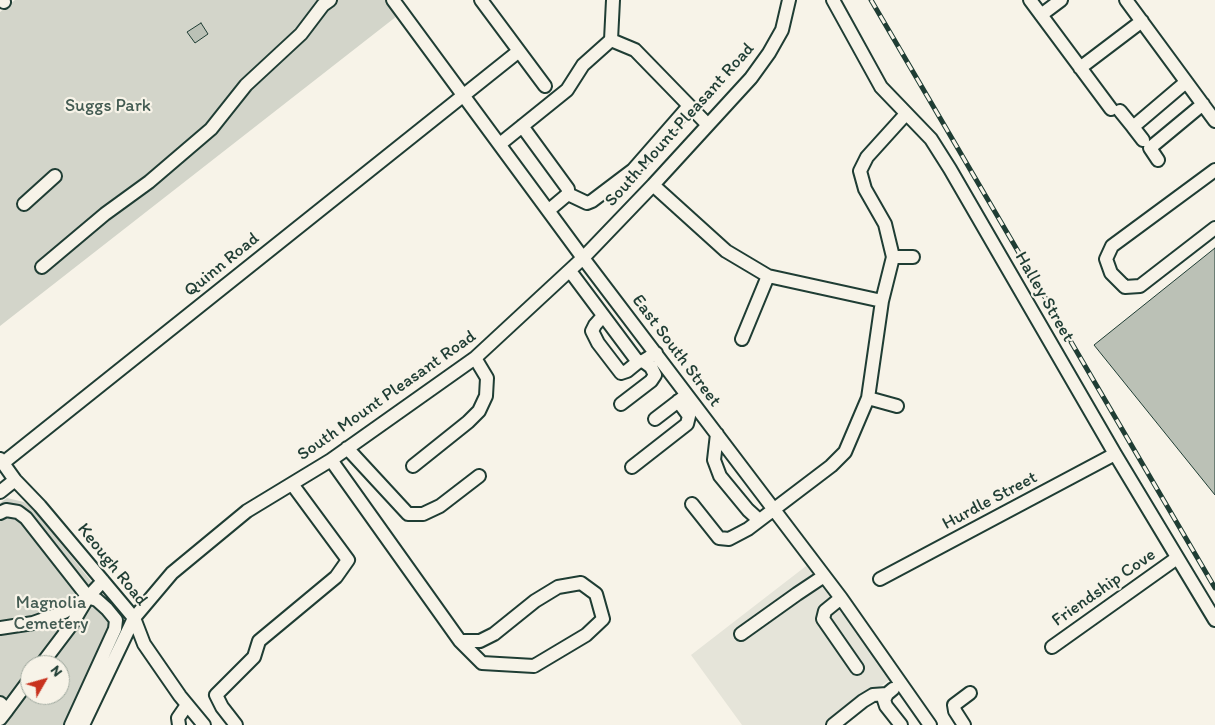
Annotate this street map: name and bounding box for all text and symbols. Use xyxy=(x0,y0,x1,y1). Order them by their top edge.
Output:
street label: South Mount Pleasant Road xyxy=(601,39,759,211)
park label: Suggs Park xyxy=(65,95,151,117)
street label: Quinn Road xyxy=(180,228,264,302)
street label: Halley Street xyxy=(1009,248,1079,346)
street label: East South Street xyxy=(627,291,725,411)
street label: South Mount Pleasant Road xyxy=(293,326,481,466)
street label: Hurdle Street xyxy=(939,467,1041,535)
street label: Keough Road xyxy=(72,519,152,611)
street label: Friendship Cove xyxy=(1048,544,1160,632)
park label: Magnolia Cemetery xyxy=(14,592,88,634)
north arrow xyxy=(20,655,70,705)
text: N xyxy=(47,662,66,680)

